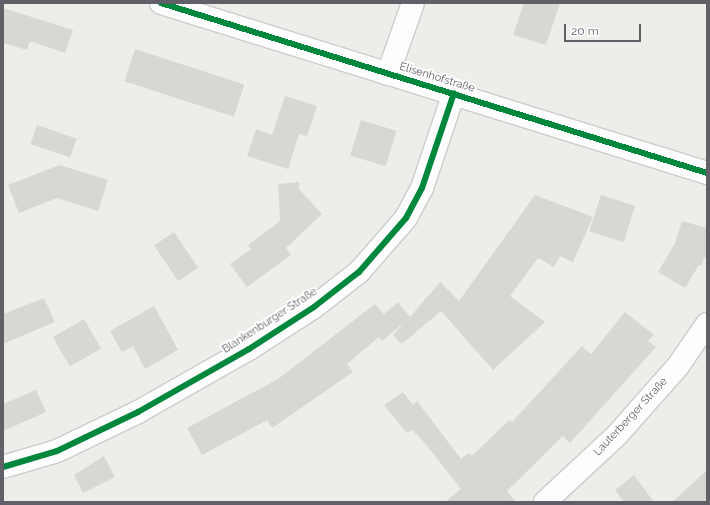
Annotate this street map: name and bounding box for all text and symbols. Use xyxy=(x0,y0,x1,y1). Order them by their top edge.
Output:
scale bar xyxy=(566,16,643,42)
text: 20 m xyxy=(571,24,599,38)
street label: Elisenhofstraße xyxy=(398,60,476,96)
street label: Blankenburger Straße xyxy=(220,285,320,357)
street label: Lauterberger Straße xyxy=(591,375,671,459)

